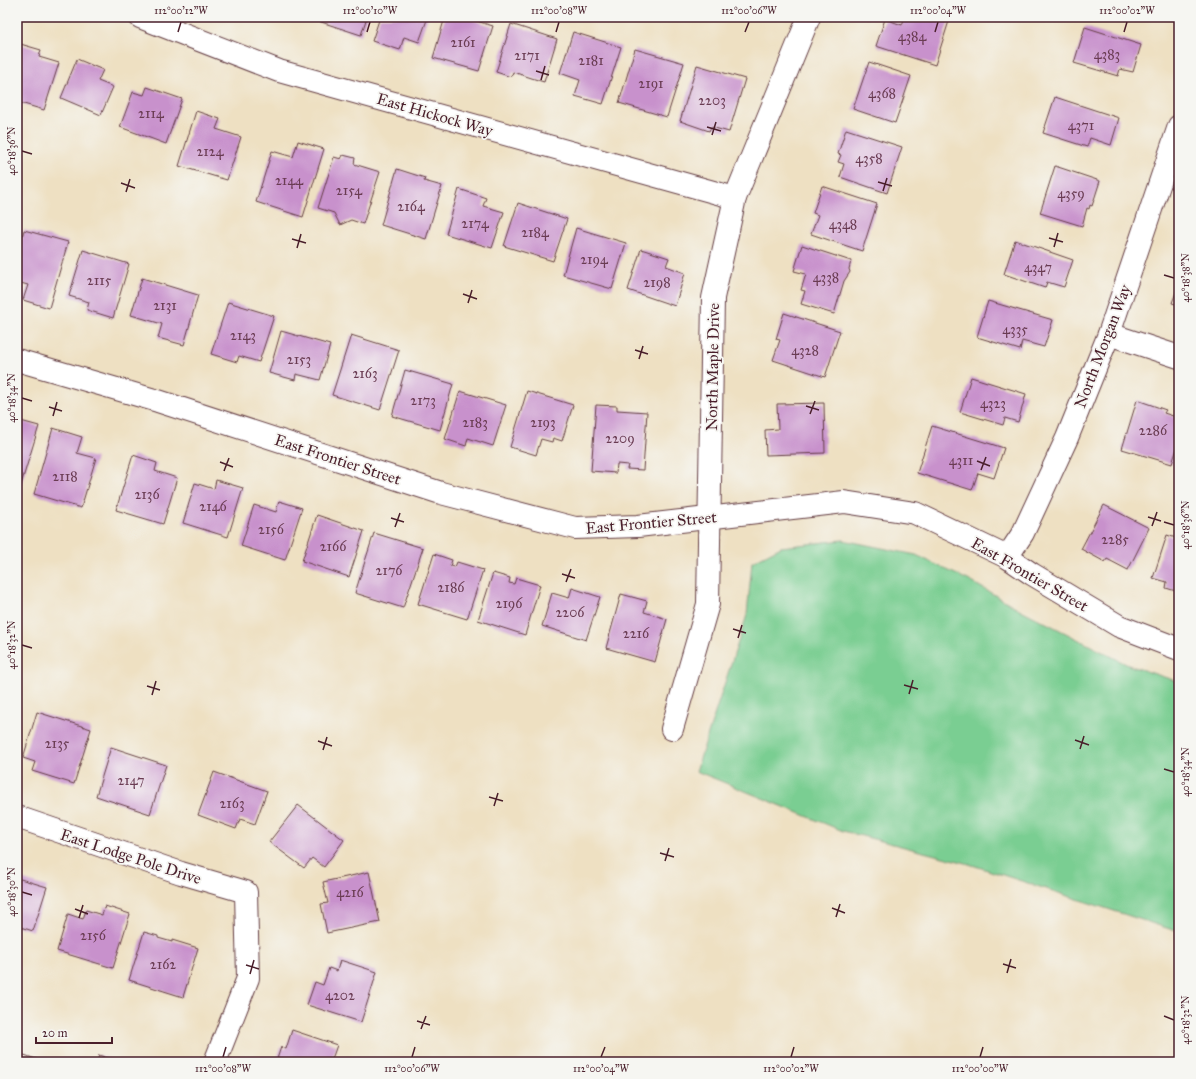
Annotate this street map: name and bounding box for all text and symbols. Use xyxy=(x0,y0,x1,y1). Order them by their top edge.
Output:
text: 112°00'12"W xyxy=(154,5,208,17)
text: 112°00'10"W xyxy=(343,5,398,17)
text: 112°00'08"W xyxy=(531,5,587,17)
text: 112°00'06"W xyxy=(721,5,777,17)
text: 112°00'04"W xyxy=(910,5,967,17)
text: 112°00'02"W xyxy=(1099,5,1155,17)
house number: 4384 xyxy=(898,28,928,45)
house number: 2161 xyxy=(450,34,476,51)
house number: 4383 xyxy=(1094,46,1120,63)
house number: 2171 xyxy=(514,47,540,64)
house number: 2181 xyxy=(578,52,604,69)
house number: 2191 xyxy=(638,75,664,92)
house number: 4368 xyxy=(868,85,896,102)
street label: East Hickock Way xyxy=(375,89,495,140)
house number: 2203 xyxy=(698,92,726,109)
house number: 2114 xyxy=(138,105,165,122)
house number: 4371 xyxy=(1068,117,1095,134)
text: 40°18'36"N xyxy=(6,126,18,176)
house number: 2124 xyxy=(196,143,225,160)
house number: 4358 xyxy=(855,150,883,167)
house number: 2144 xyxy=(275,172,304,189)
house number: 2154 xyxy=(336,182,363,199)
house number: 4359 xyxy=(1057,185,1085,202)
house number: 2164 xyxy=(397,198,426,215)
house number: 2174 xyxy=(461,215,490,232)
house number: 4348 xyxy=(829,216,857,233)
house number: 2184 xyxy=(521,224,550,241)
house number: 2194 xyxy=(580,251,609,268)
text: 40°18'38"N xyxy=(1180,253,1192,303)
house number: 4347 xyxy=(1024,259,1052,276)
house number: 4338 xyxy=(813,269,839,286)
house number: 2115 xyxy=(87,272,112,289)
house number: 2198 xyxy=(643,274,671,291)
street label: North Morgan Way xyxy=(1070,281,1136,411)
house number: 2131 xyxy=(153,297,177,314)
street label: North Maple Drive xyxy=(702,303,723,431)
house number: 4335 xyxy=(1002,321,1028,338)
house number: 2143 xyxy=(230,327,256,344)
house number: 4328 xyxy=(791,342,819,359)
house number: 2153 xyxy=(287,351,311,368)
house number: 2163 xyxy=(352,365,378,382)
text: 40°18'34"N xyxy=(6,373,18,423)
house number: 2173 xyxy=(410,392,436,409)
house number: 4323 xyxy=(980,395,1006,412)
house number: 2183 xyxy=(462,414,488,431)
house number: 2193 xyxy=(530,414,556,431)
house number: 2286 xyxy=(1139,422,1168,439)
street label: East Frontier Street xyxy=(272,430,404,489)
house number: 2209 xyxy=(605,430,635,447)
house number: 4311 xyxy=(949,452,974,469)
house number: 2118 xyxy=(52,468,78,485)
house number: 2136 xyxy=(134,486,160,503)
house number: 2146 xyxy=(199,498,228,515)
text: 40°18'36"N xyxy=(1180,500,1192,550)
street label: East Frontier Street xyxy=(585,507,718,538)
house number: 2156 xyxy=(258,521,285,538)
house number: 2285 xyxy=(1101,531,1129,548)
street label: East Frontier Street xyxy=(968,533,1092,616)
house number: 2166 xyxy=(320,538,347,555)
house number: 2176 xyxy=(375,562,403,579)
house number: 2186 xyxy=(437,579,465,596)
house number: 2196 xyxy=(495,595,523,612)
house number: 2206 xyxy=(555,604,585,621)
text: 40°18'32"N xyxy=(6,620,18,669)
house number: 2216 xyxy=(623,625,650,642)
house number: 2135 xyxy=(45,735,70,752)
text: 40°18'34"N xyxy=(1180,747,1192,797)
house number: 2147 xyxy=(117,772,145,789)
house number: 2163 xyxy=(219,795,245,812)
street label: East Lodge Pole Drive xyxy=(58,825,204,889)
text: 40°18'30"N xyxy=(6,867,18,917)
house number: 4216 xyxy=(336,884,365,901)
house number: 2156 xyxy=(80,927,107,944)
house number: 2162 xyxy=(150,956,176,973)
house number: 4202 xyxy=(325,987,355,1004)
text: 40°18'32"N xyxy=(1180,995,1192,1044)
scale bar xyxy=(36,1019,112,1045)
text: 20 m xyxy=(42,1026,68,1040)
text: 112°00'08"W xyxy=(195,1063,251,1075)
text: 112°00'06"W xyxy=(384,1063,440,1075)
text: 112°00'04"W xyxy=(573,1063,630,1075)
text: 112°00'02"W xyxy=(763,1063,819,1075)
text: 112°00'00"W xyxy=(952,1063,1009,1075)

